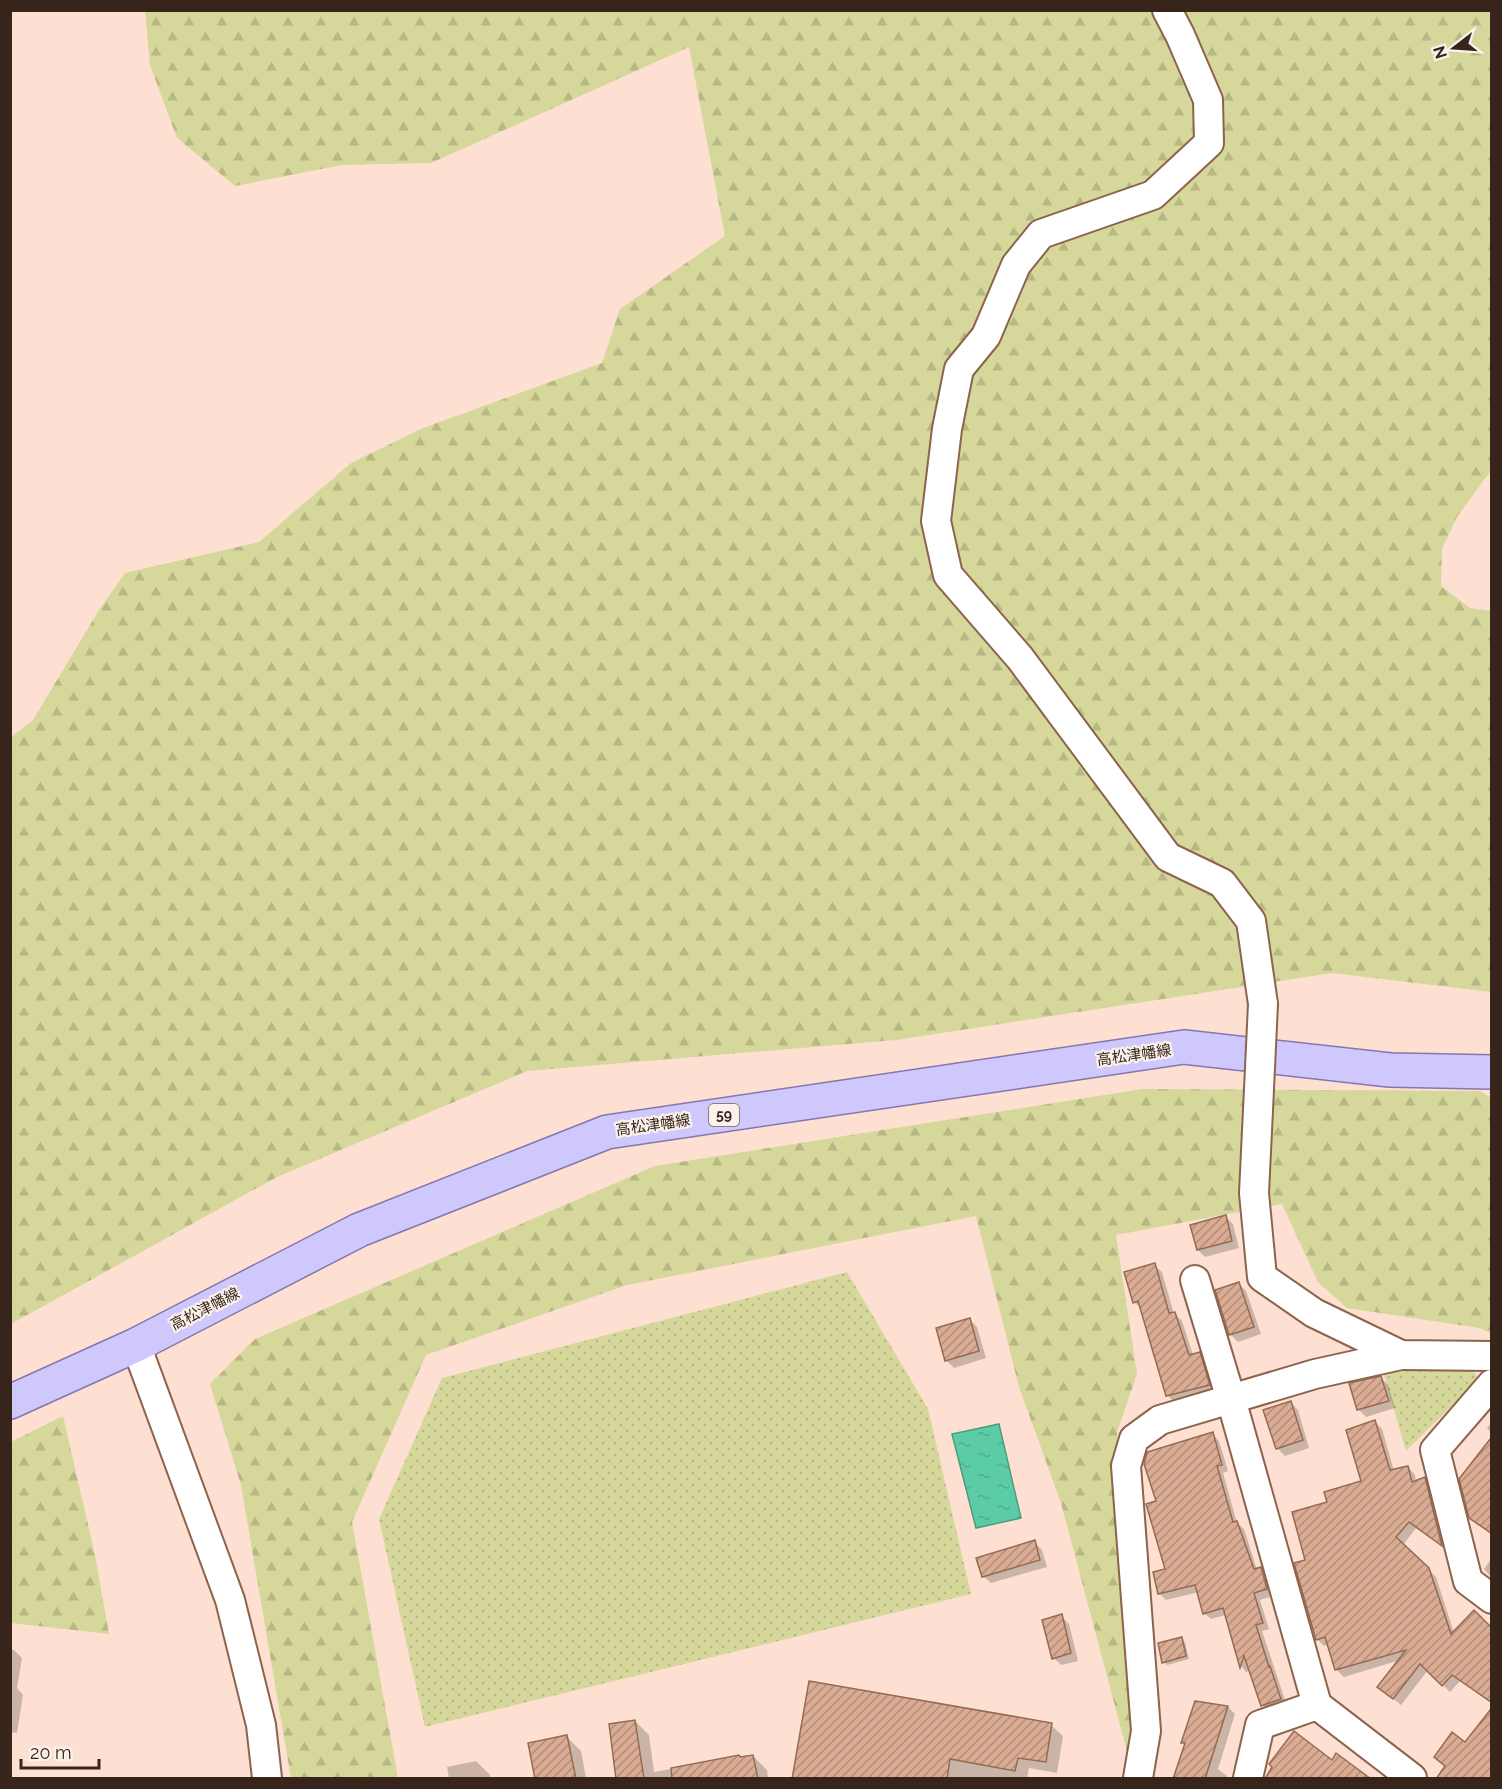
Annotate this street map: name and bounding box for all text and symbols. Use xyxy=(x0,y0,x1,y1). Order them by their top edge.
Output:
north arrow xyxy=(1424,18,1484,78)
text: N xyxy=(1429,44,1451,61)
street label: 高松津幡線 xyxy=(1096,1041,1172,1069)
road number: 59 xyxy=(709,1104,739,1126)
street label: 高松津幡線 xyxy=(615,1111,691,1139)
street label: 高松津幡線 xyxy=(167,1284,243,1334)
scale bar xyxy=(21,1732,99,1770)
text: 20 m xyxy=(30,1742,72,1763)

